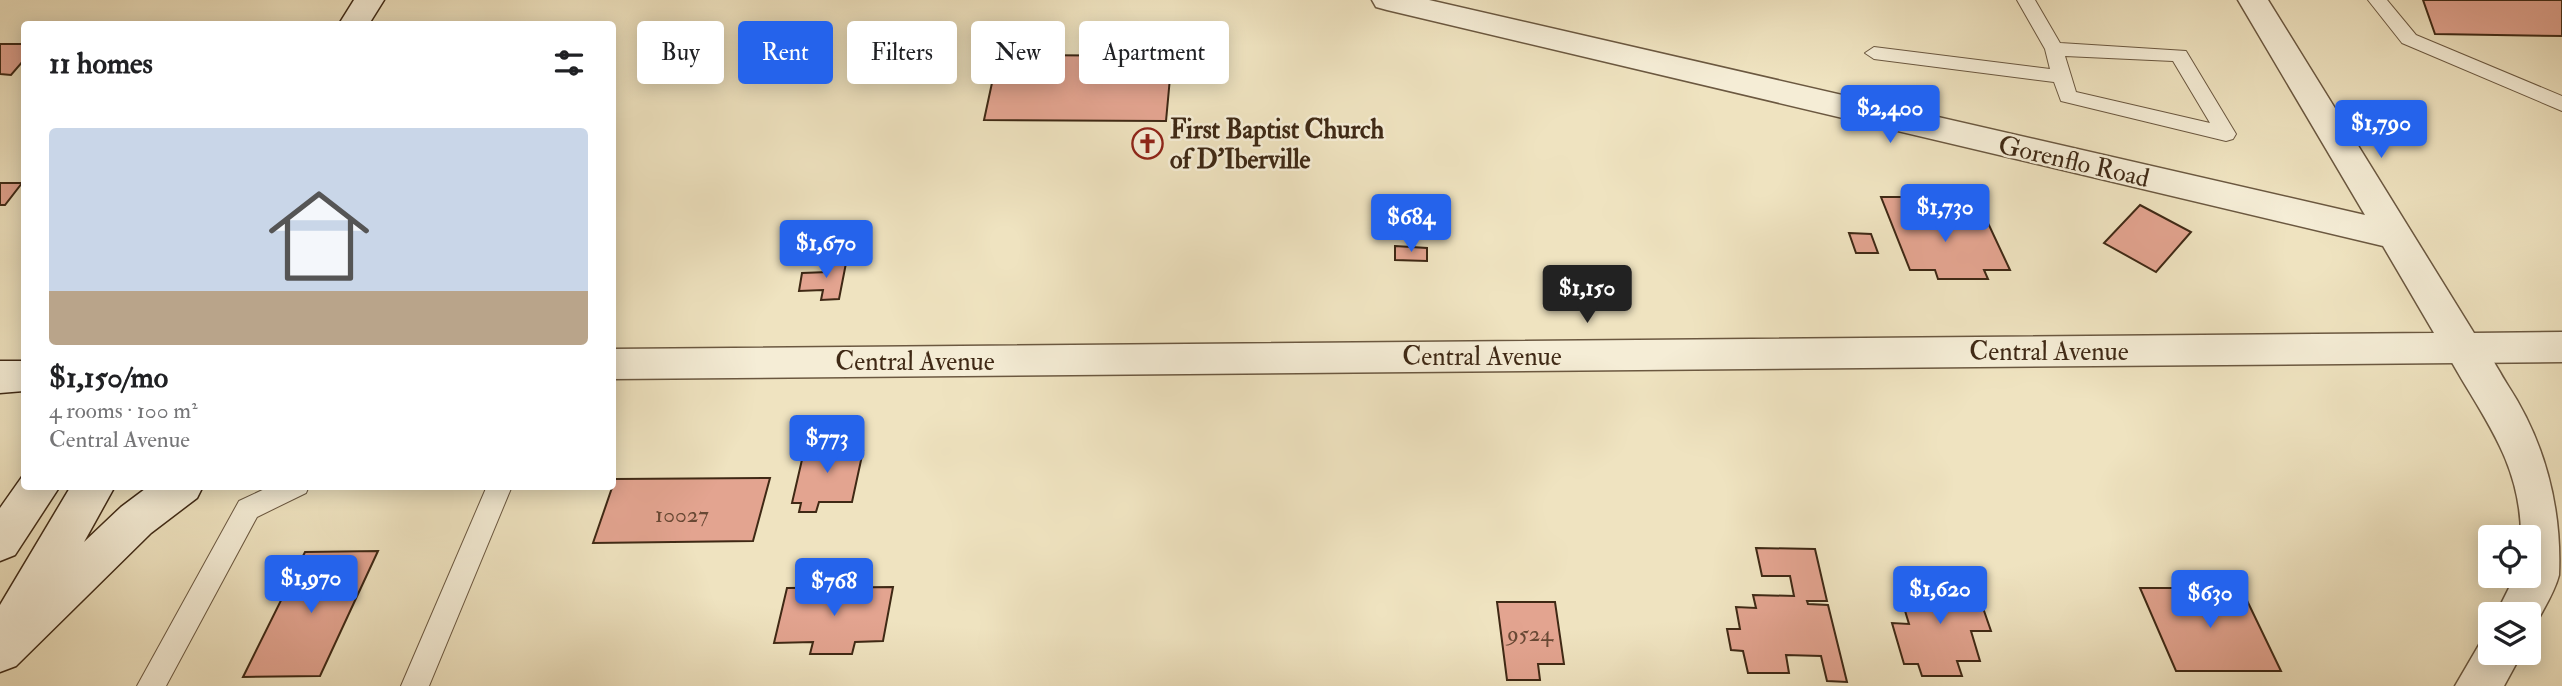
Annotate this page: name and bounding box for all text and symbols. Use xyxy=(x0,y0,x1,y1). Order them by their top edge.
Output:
chip: Buy xyxy=(637,21,724,84)
chip: Rent xyxy=(738,21,833,84)
chip: Filters xyxy=(847,21,957,84)
chip: New xyxy=(971,21,1065,84)
chip: Apartment xyxy=(1079,21,1229,84)
icon: filters xyxy=(550,44,588,82)
text: 11 homes xyxy=(49,45,153,82)
pin: $2,400 xyxy=(1833,86,1947,145)
text: $2,400 xyxy=(1857,93,1923,122)
pin: $1,790 xyxy=(2324,100,2438,160)
text: $1,790 xyxy=(2351,108,2411,137)
place label: First Baptist Church of D'Iberville xyxy=(1170,114,1385,176)
church icon: First Baptist Church of D'Iberville xyxy=(1130,127,1164,161)
street label: Gorenflo Road xyxy=(1995,129,2153,195)
icon: home xyxy=(256,173,382,299)
pin: $1,730 xyxy=(1888,184,2002,244)
text: $1,730 xyxy=(1917,192,1974,221)
pin: $684 xyxy=(1370,194,1452,254)
text: $684 xyxy=(1387,202,1435,231)
pin: $1,670 xyxy=(769,220,883,280)
text: $1,670 xyxy=(796,228,856,257)
pin: $1,150 xyxy=(1530,266,1644,325)
text: $1,150 xyxy=(1559,273,1615,302)
street label: Central Avenue xyxy=(1969,336,2129,368)
street label: Central Avenue xyxy=(1402,341,1562,373)
street label: Central Avenue xyxy=(835,346,995,378)
text: $1,150/mo xyxy=(49,359,168,396)
text: 4 rooms · 100 m² xyxy=(49,396,198,425)
pin: $773 xyxy=(786,416,868,475)
text: $773 xyxy=(806,423,848,452)
text: Central Avenue xyxy=(49,425,190,454)
house number: 10027 xyxy=(655,500,709,529)
map controls xyxy=(2478,525,2541,665)
button: locate xyxy=(2478,525,2541,588)
pin: $1,970 xyxy=(254,556,368,615)
pin: $768 xyxy=(793,558,875,618)
text: $1,970 xyxy=(281,563,341,592)
text: $768 xyxy=(811,566,857,595)
pin: $1,620 xyxy=(1883,566,1997,626)
pin: $630 xyxy=(2169,570,2251,630)
text: $1,620 xyxy=(1909,574,1971,603)
text: $630 xyxy=(2187,578,2233,607)
button: layers xyxy=(2478,602,2541,665)
house number: 9524 xyxy=(1505,619,1555,648)

